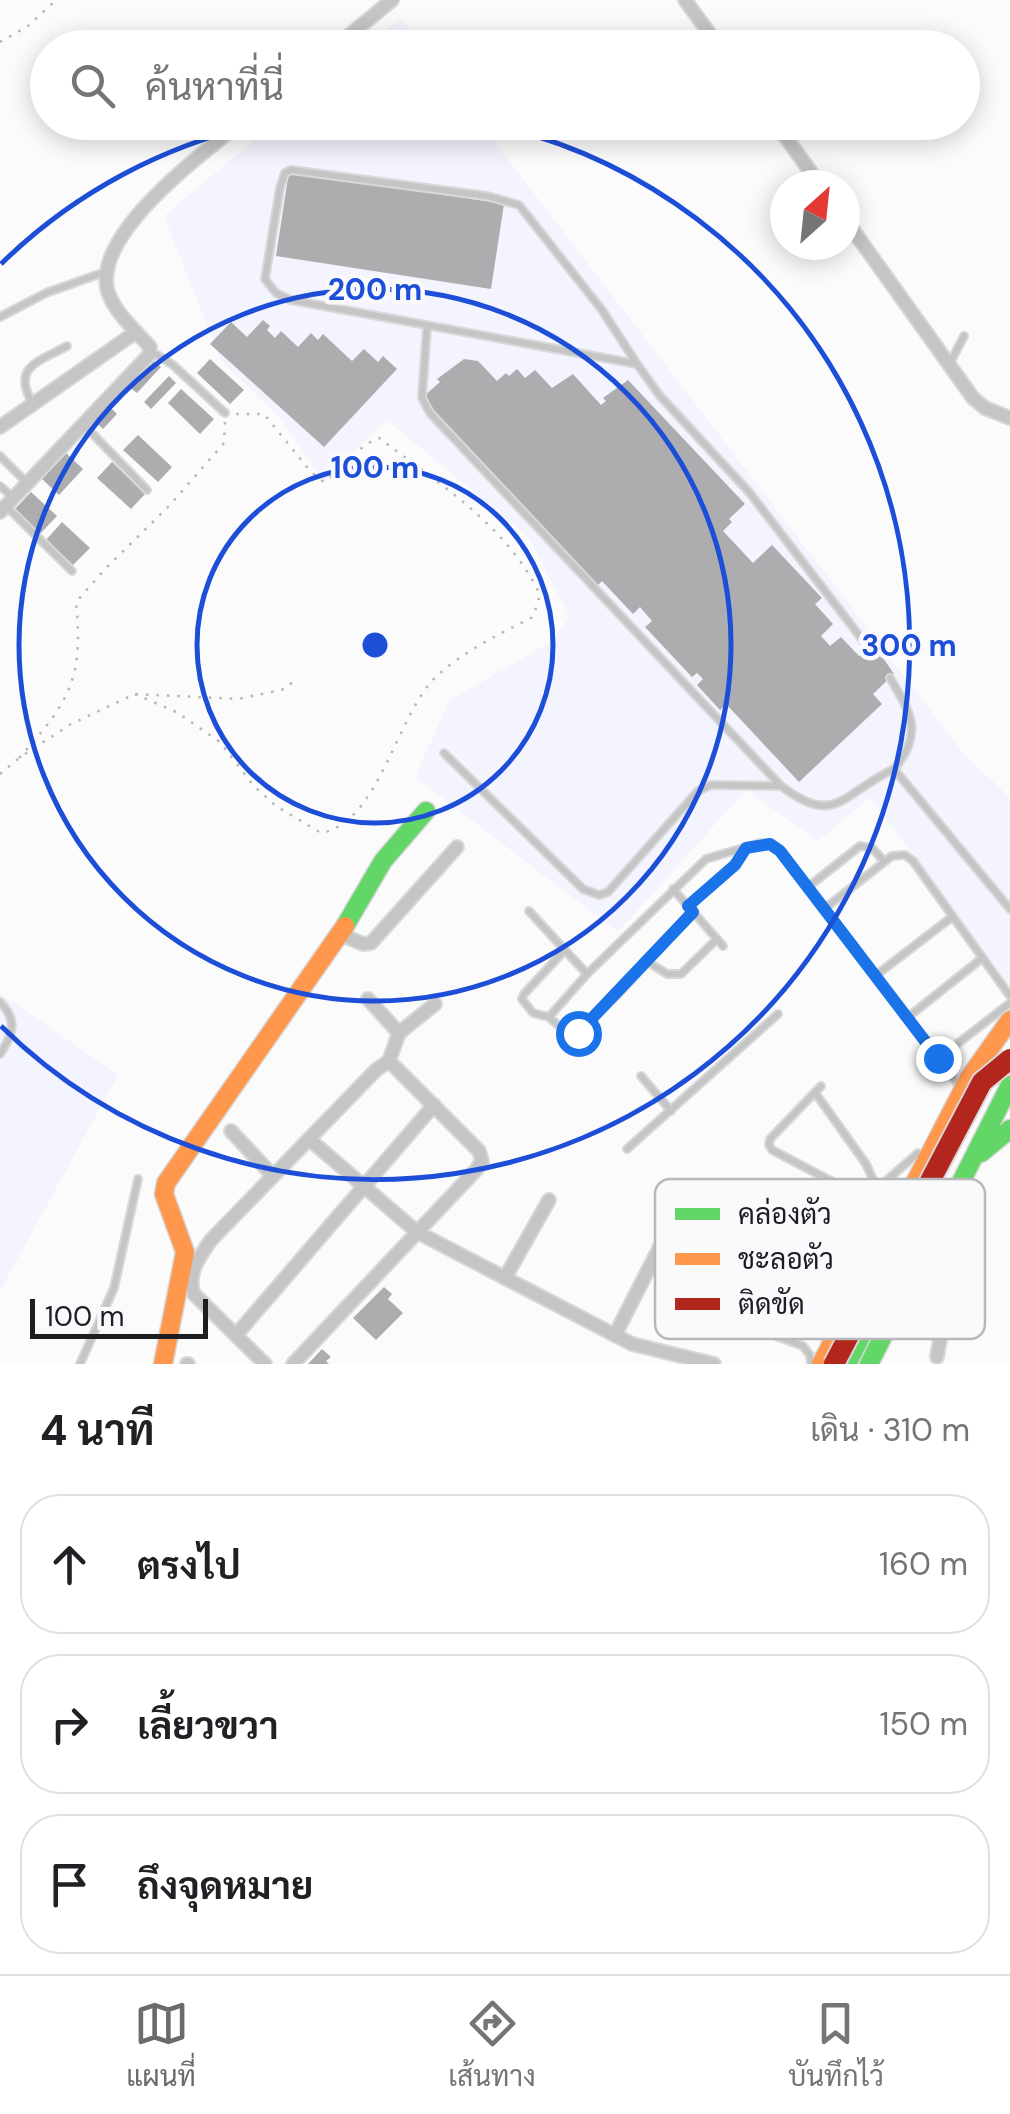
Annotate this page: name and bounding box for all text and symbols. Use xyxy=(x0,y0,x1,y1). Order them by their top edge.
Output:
search box xyxy=(30,30,980,140)
icon: search xyxy=(65,58,120,113)
text: ค้นหาที่นี่ xyxy=(145,62,284,112)
north arrow xyxy=(770,170,860,260)
text: 200 m xyxy=(328,270,422,309)
text: 100 m xyxy=(331,448,419,487)
text: 300 m xyxy=(861,626,957,665)
centre of rings xyxy=(357,627,393,663)
route start xyxy=(556,1011,602,1057)
route end xyxy=(916,1036,962,1082)
legend xyxy=(655,1179,985,1339)
text: คล่องตัว xyxy=(738,1196,832,1233)
text: ชะลอตัว xyxy=(738,1241,834,1278)
text: ติดขัด xyxy=(738,1286,805,1323)
scale bar xyxy=(30,1294,208,1338)
text: 100 m xyxy=(45,1298,124,1335)
text: 4 นาที xyxy=(40,1403,154,1458)
text: เดิน · 310 m xyxy=(810,1409,970,1451)
icon: ahead xyxy=(42,1537,97,1592)
text: ตรงไป xyxy=(137,1541,241,1591)
text: 160 m xyxy=(879,1543,968,1585)
icon: right xyxy=(42,1697,97,1752)
text: เลี้ยวขวา xyxy=(137,1701,279,1751)
text: 150 m xyxy=(880,1703,968,1745)
icon: arrive xyxy=(42,1857,97,1912)
text: ถึงจุดหมาย xyxy=(137,1861,313,1911)
tab: แผนที่ xyxy=(126,1996,196,2095)
tab: เส้นทาง xyxy=(448,1996,536,2095)
tab: บันทึกไว้ xyxy=(788,1996,884,2095)

